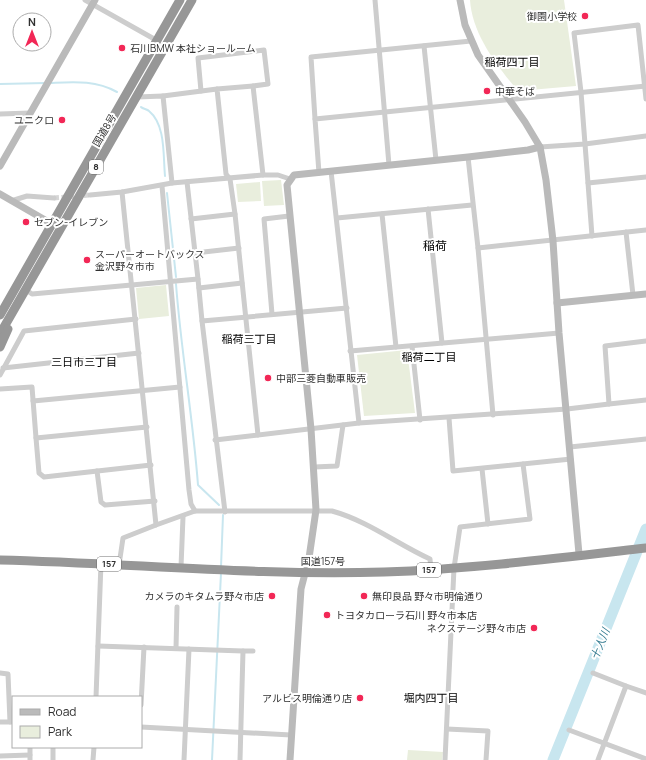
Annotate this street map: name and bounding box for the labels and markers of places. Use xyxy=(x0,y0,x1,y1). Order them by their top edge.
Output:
place label: 御園小学校 xyxy=(527,9,577,23)
marker: 御園小学校 xyxy=(580,11,590,21)
place label: 石川BMW 本社ショールーム xyxy=(130,41,256,55)
marker: 石川BMW 本社ショールーム xyxy=(117,43,127,53)
place label: 中華そば xyxy=(495,84,535,98)
marker: 中華そば xyxy=(482,86,492,96)
place label: ユニクロ xyxy=(14,113,54,127)
marker: ユニクロ xyxy=(57,115,67,125)
place label: セブン-イレブン xyxy=(34,215,108,229)
marker: セブン-イレブン xyxy=(21,217,31,227)
place label: スーパーオートバックス 金沢野々市市 xyxy=(95,247,205,273)
marker: スーパーオートバックス 金沢野々市市 xyxy=(82,255,92,265)
place label: 中部三菱自動車販売 xyxy=(276,371,366,385)
marker: 中部三菱自動車販売 xyxy=(263,373,273,383)
place label: カメラのキタムラ野々市店 xyxy=(145,589,264,603)
place label: 無印良品 野々市明倫通り xyxy=(372,589,484,603)
marker: カメラのキタムラ野々市店 xyxy=(267,591,277,601)
marker: 無印良品 野々市明倫通り xyxy=(359,591,369,601)
place label: トヨタカローラ石川 野々市本店 xyxy=(335,608,477,622)
marker: トヨタカローラ石川 野々市本店 xyxy=(322,610,332,620)
place label: ネクステージ野々市店 xyxy=(427,621,526,635)
marker: ネクステージ野々市店 xyxy=(529,623,539,633)
place label: アルビス明倫通り店 xyxy=(262,691,352,705)
marker: アルビス明倫通り店 xyxy=(355,693,365,703)

